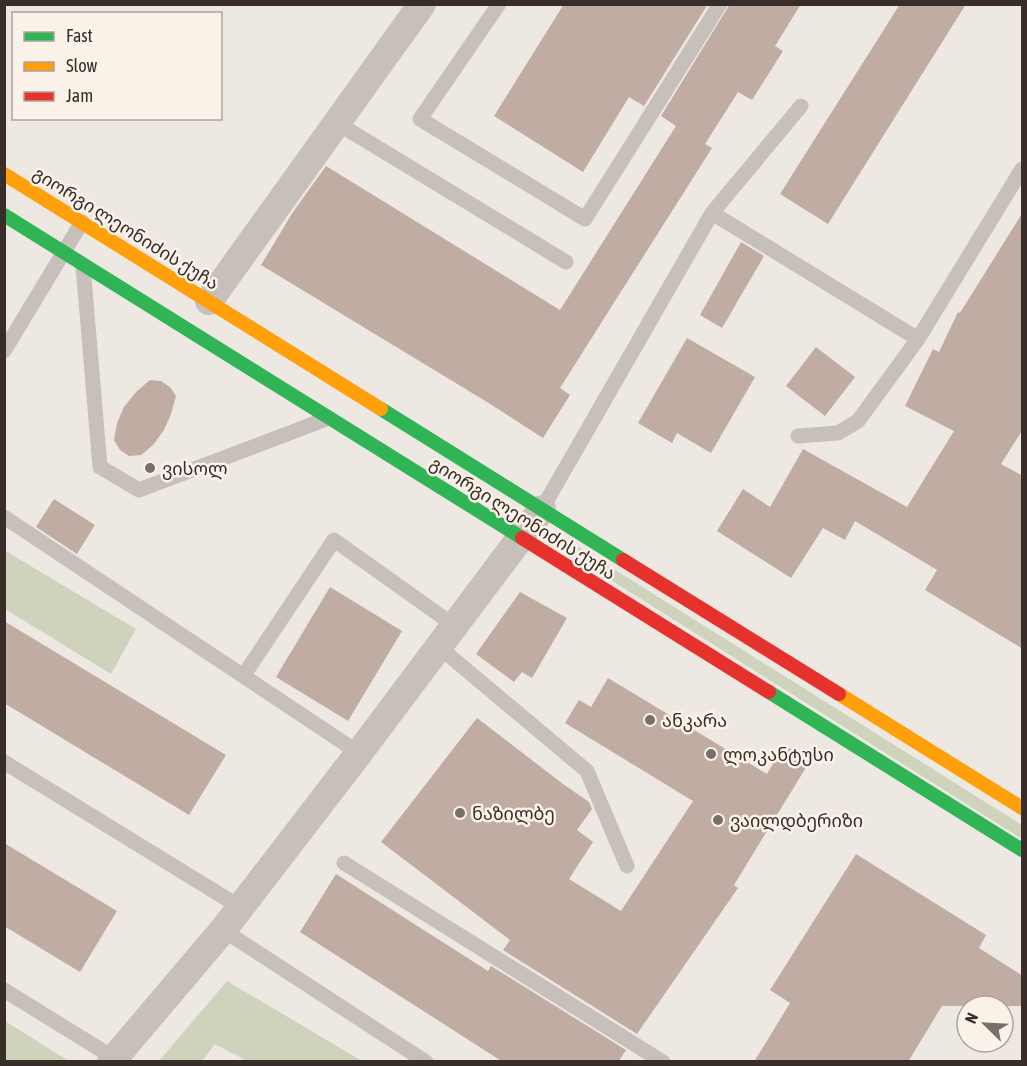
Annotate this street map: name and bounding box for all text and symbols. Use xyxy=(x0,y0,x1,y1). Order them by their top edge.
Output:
legend xyxy=(12,12,222,120)
text: Fast xyxy=(66,25,93,46)
text: Slow xyxy=(66,55,97,76)
text: Jam xyxy=(66,85,93,106)
street label: გიორგი ლეონიძის ქუჩა xyxy=(29,162,223,295)
street label: გიორგი ლეონიძის ქუჩა xyxy=(426,452,620,585)
place label: ვისოლ xyxy=(162,458,228,480)
marker: ვისოლ xyxy=(143,461,157,475)
place label: ანკარა xyxy=(662,710,727,732)
marker: ანკარა xyxy=(643,713,657,727)
place label: ლოკანტუსი xyxy=(723,744,834,766)
marker: ლოკანტუსი xyxy=(704,747,718,761)
place label: ნაზილბე xyxy=(472,803,555,825)
marker: ნაზილბე xyxy=(453,806,467,820)
place label: ვაილდბერიზი xyxy=(730,810,863,832)
marker: ვაილდბერიზი xyxy=(711,813,725,827)
north arrow xyxy=(955,994,1015,1054)
text: N xyxy=(961,1010,981,1026)

